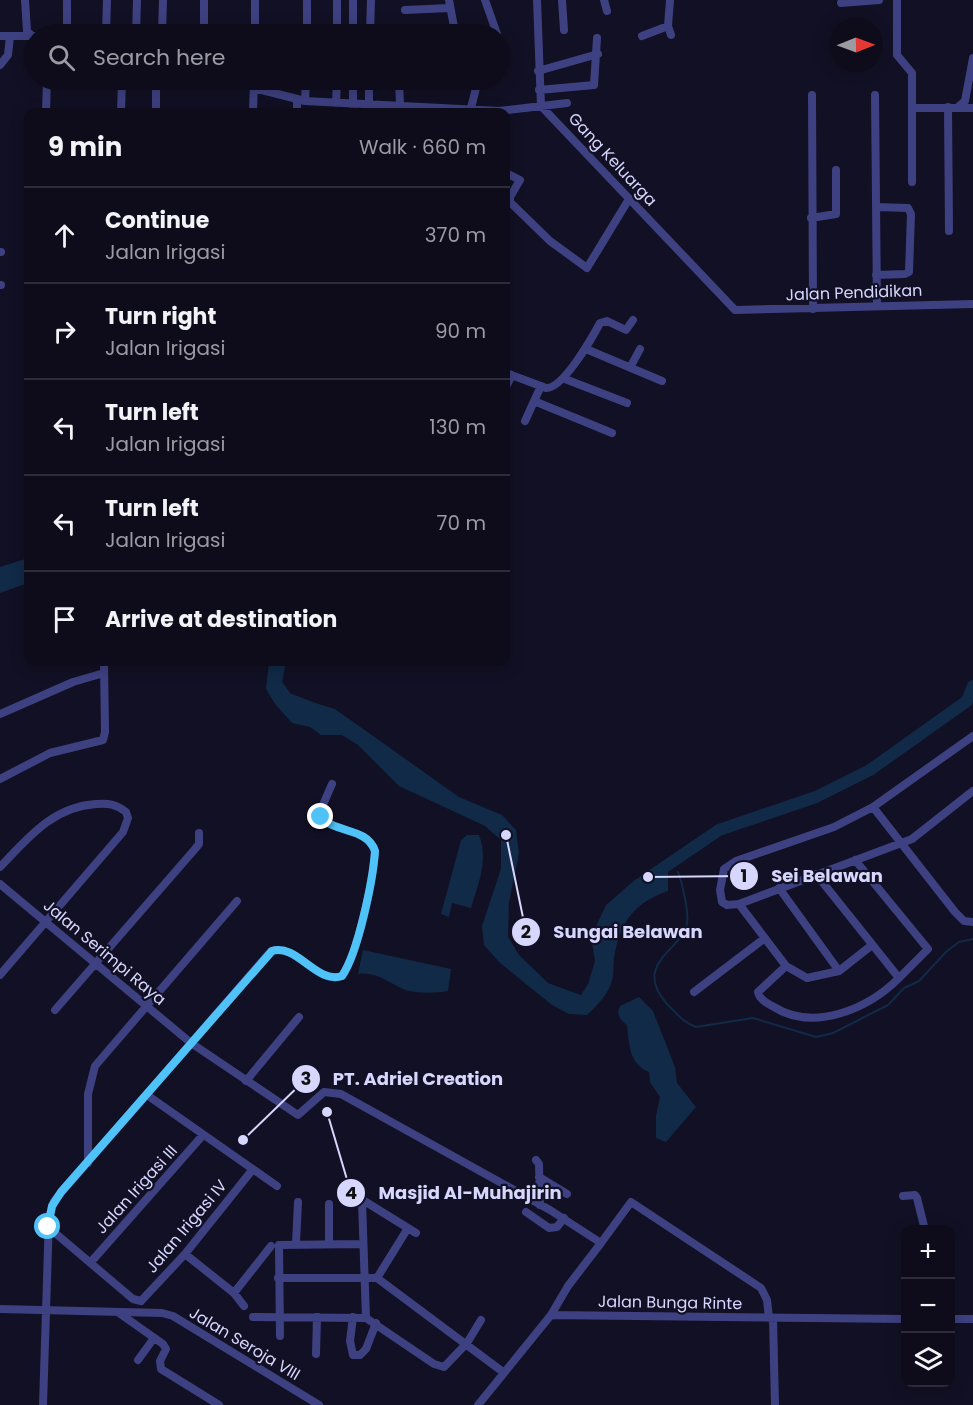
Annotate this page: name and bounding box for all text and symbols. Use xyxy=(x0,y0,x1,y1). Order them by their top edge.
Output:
north arrow xyxy=(829,18,883,72)
search box xyxy=(24,24,510,90)
icon: search xyxy=(45,41,78,74)
text: Search here xyxy=(93,42,226,73)
street label: Gang Keluarga xyxy=(563,107,662,211)
text: 9 min xyxy=(48,129,122,165)
text: Walk · 660 m xyxy=(359,133,486,161)
text: Continue xyxy=(105,205,209,236)
icon: ahead xyxy=(48,219,81,252)
text: 370 m xyxy=(425,221,486,249)
text: Jalan Irigasi xyxy=(105,238,225,266)
street label: Jalan Pendidikan xyxy=(785,279,923,306)
text: Turn right xyxy=(105,301,216,332)
icon: right xyxy=(48,315,81,348)
text: 90 m xyxy=(435,317,486,345)
text: Jalan Irigasi xyxy=(105,334,225,362)
text: Turn left xyxy=(105,397,199,428)
icon: left xyxy=(48,411,81,444)
text: 130 m xyxy=(429,413,486,441)
text: Jalan Irigasi xyxy=(105,430,225,458)
text: Turn left xyxy=(105,493,199,524)
icon: left xyxy=(48,507,81,540)
text: 70 m xyxy=(437,509,486,537)
text: Jalan Irigasi xyxy=(105,526,225,554)
icon: arrive xyxy=(48,603,81,636)
text: Arrive at destination xyxy=(105,604,337,635)
route end xyxy=(307,803,333,829)
callout: Sei Belawan xyxy=(729,858,894,894)
text: 1 xyxy=(741,863,747,888)
text: Sei Belawan xyxy=(771,863,883,888)
street label: Jalan Serimpi Raya xyxy=(38,894,171,1011)
callout: Sungai Belawan xyxy=(511,914,715,950)
text: 2 xyxy=(521,919,531,944)
text: Sungai Belawan xyxy=(553,919,703,944)
callout: PT. Adriel Creation xyxy=(291,1061,515,1097)
text: 3 xyxy=(301,1066,311,1091)
text: PT. Adriel Creation xyxy=(333,1066,503,1091)
street label: Jalan Irigasi III xyxy=(90,1140,183,1239)
street label: Jalan Irigasi IV xyxy=(140,1175,232,1278)
callout: Masjid Al-Muhajirin xyxy=(336,1175,574,1211)
text: 4 xyxy=(345,1180,357,1205)
text: Masjid Al-Muhajirin xyxy=(378,1180,562,1205)
route start xyxy=(34,1213,60,1239)
map controls xyxy=(901,1225,955,1387)
button: + xyxy=(901,1225,955,1279)
button: − xyxy=(901,1279,955,1333)
street label: Jalan Bunga Rinte xyxy=(598,1290,742,1315)
street label: Jalan Seroja VIII xyxy=(185,1301,305,1386)
button: layers xyxy=(901,1333,955,1387)

